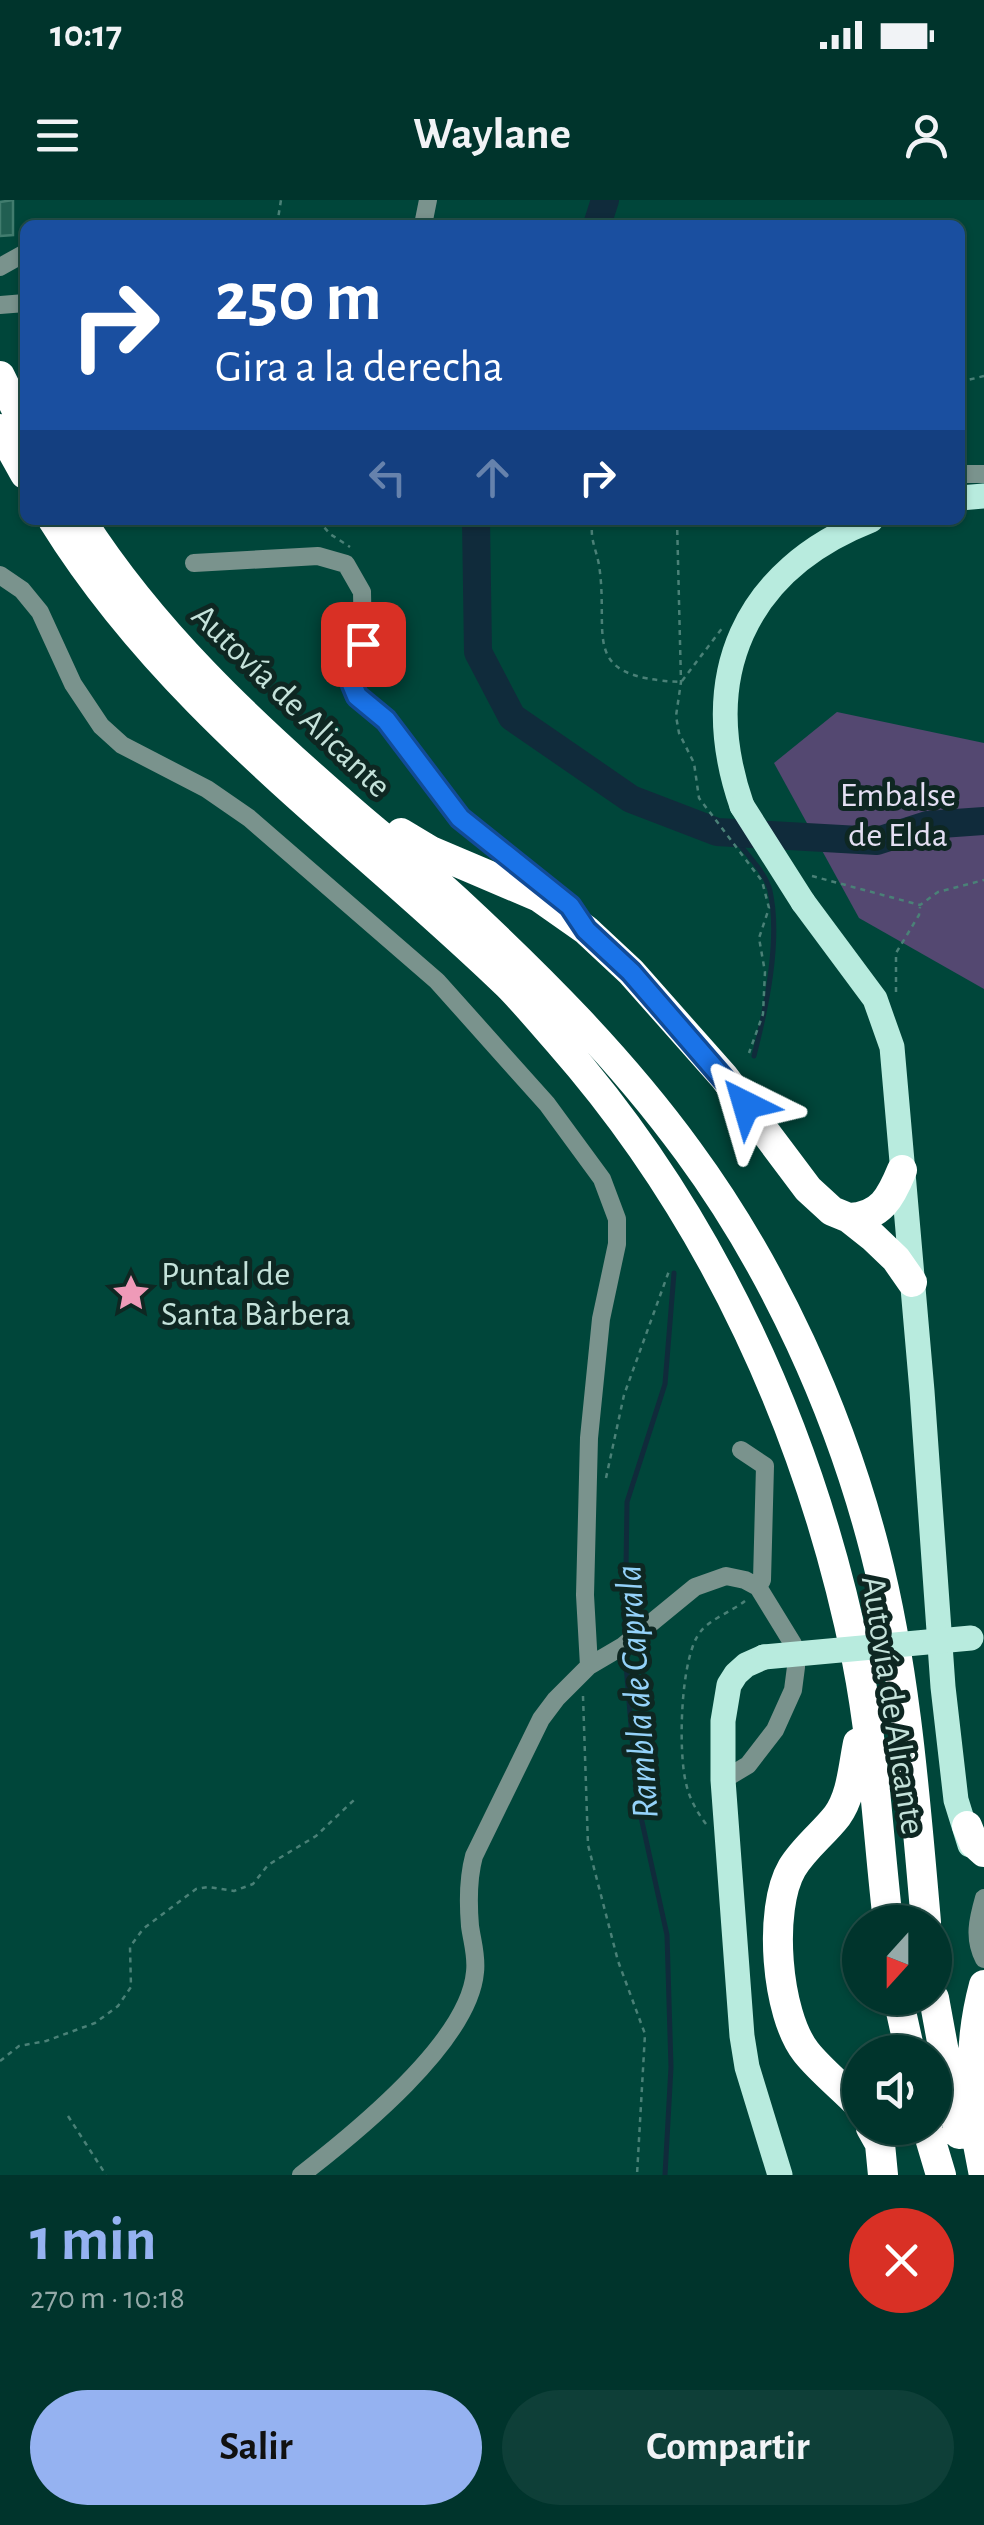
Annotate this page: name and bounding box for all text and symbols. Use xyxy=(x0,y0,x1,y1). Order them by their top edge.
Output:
text: 10:17 xyxy=(50,16,122,54)
icon: menu xyxy=(30,108,85,163)
icon: person xyxy=(899,108,954,163)
text: Waylane xyxy=(413,112,571,157)
icon: right xyxy=(50,260,180,390)
text: 250 m xyxy=(215,263,382,333)
text: Gira a la derecha xyxy=(215,345,504,390)
icon: left xyxy=(360,450,415,505)
icon: ahead xyxy=(465,450,520,505)
icon: right xyxy=(570,450,625,505)
street label: Autovía de Alicante xyxy=(185,598,397,804)
pin xyxy=(321,602,406,687)
icon: arrive xyxy=(336,617,391,672)
park label: Embalse de Elda xyxy=(840,778,956,853)
position arrow xyxy=(694,1053,798,1157)
place label: Puntal de Santa Bàrbera xyxy=(161,1257,351,1332)
place icon: Puntal de Santa Bàrbera xyxy=(110,1272,152,1314)
water label: Rambla de Caprala xyxy=(610,1564,666,1820)
street label: Autovía de Alicante xyxy=(855,1574,930,1837)
north arrow xyxy=(842,1905,952,2015)
map controls xyxy=(842,1905,952,2145)
button: sound xyxy=(842,2035,952,2145)
button: close xyxy=(849,2208,954,2313)
text: 1 min xyxy=(30,2211,156,2271)
text: 270 m · 10:18 xyxy=(30,2282,185,2314)
button: Salir xyxy=(30,2390,482,2505)
button: Compartir xyxy=(502,2390,954,2505)

